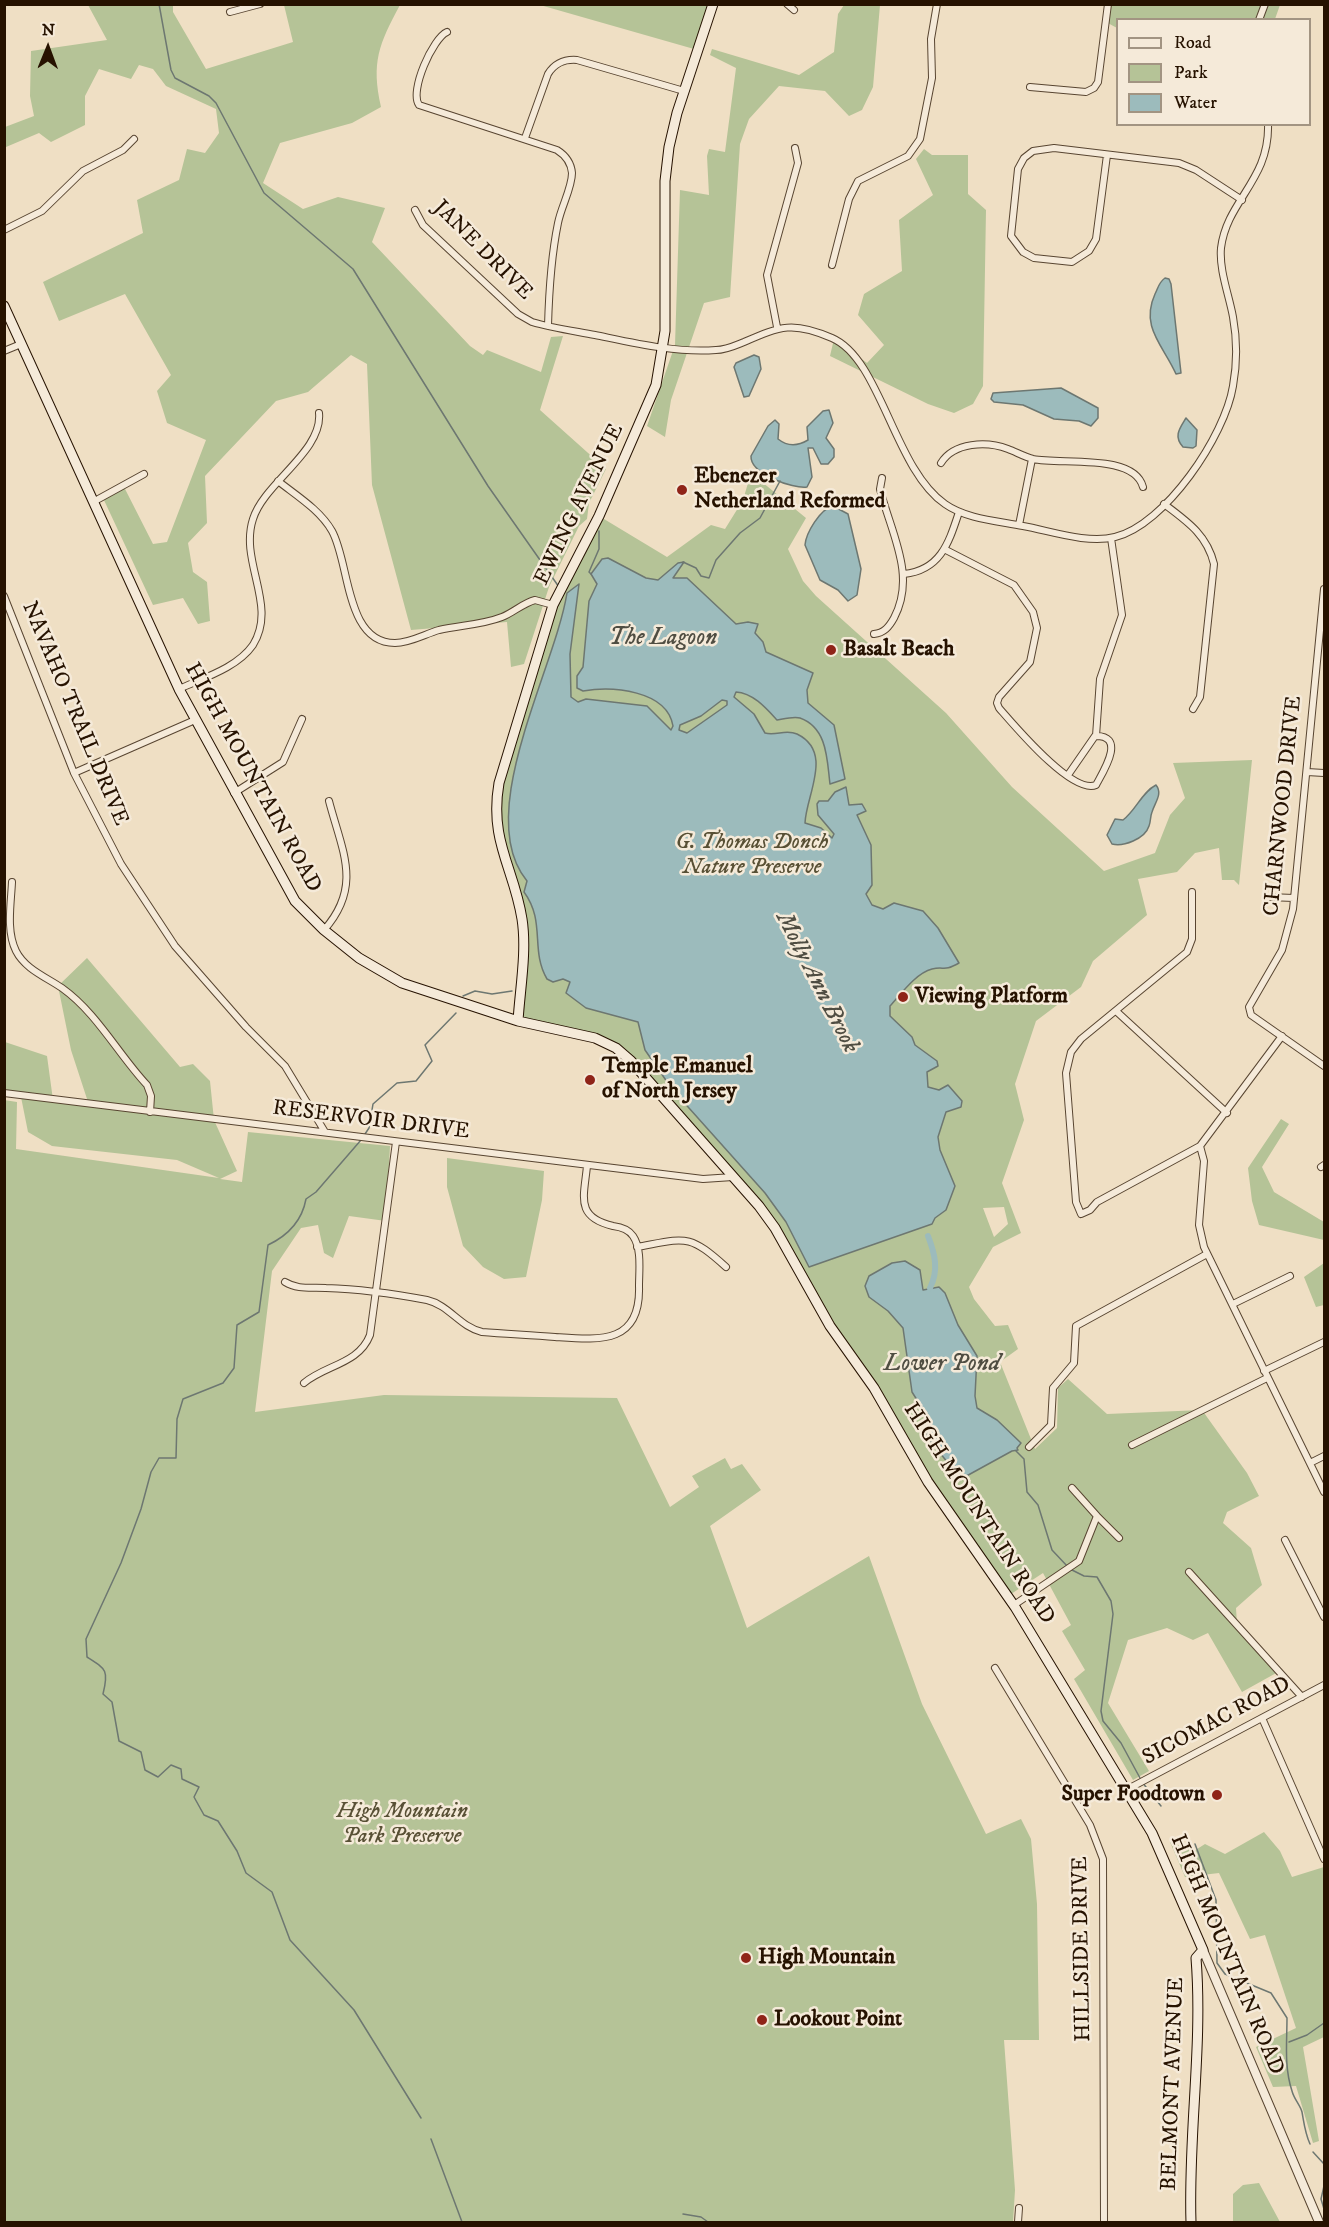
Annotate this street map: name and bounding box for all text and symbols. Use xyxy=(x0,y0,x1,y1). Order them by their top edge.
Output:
north arrow xyxy=(18,18,78,78)
legend xyxy=(1116,18,1311,126)
text: N xyxy=(42,20,55,40)
text: Road xyxy=(1174,32,1211,54)
text: Park xyxy=(1174,62,1208,84)
text: Water xyxy=(1174,92,1217,114)
street label: JANE DRIVE xyxy=(427,196,537,306)
street label: EWING AVENUE xyxy=(530,420,630,590)
place label: Ebenezer Netherland Reformed xyxy=(694,464,885,516)
marker: Ebenezer Netherland Reformed xyxy=(675,483,689,497)
street label: NAVAHO TRAIL DRIVE xyxy=(15,598,133,830)
water label: The Lagoon xyxy=(609,625,717,653)
place label: Basalt Beach xyxy=(843,637,955,663)
marker: Basalt Beach xyxy=(824,643,838,657)
street label: HIGH MOUNTAIN ROAD xyxy=(178,659,326,897)
street label: CHARNWOOD DRIVE xyxy=(1259,695,1309,917)
park label: G. Thomas Donch Nature Preserve xyxy=(675,830,829,882)
water label: Molly Ann Brook xyxy=(768,908,864,1058)
place label: Viewing Platform xyxy=(915,984,1068,1010)
marker: Viewing Platform xyxy=(896,990,910,1004)
place label: Temple Emanuel of North Jersey xyxy=(602,1054,753,1106)
marker: Temple Emanuel of North Jersey xyxy=(583,1073,597,1087)
street label: RESERVOIR DRIVE xyxy=(271,1096,471,1146)
water label: Lower Pond xyxy=(884,1351,1000,1379)
street label: HIGH MOUNTAIN ROAD xyxy=(897,1398,1059,1630)
street label: SICOMAC ROAD xyxy=(1138,1672,1296,1772)
place label: Super Foodtown xyxy=(1061,1782,1205,1808)
marker: Super Foodtown xyxy=(1210,1788,1224,1802)
park label: High Mountain Park Preserve xyxy=(336,1799,468,1850)
street label: HIGH MOUNTAIN ROAD xyxy=(1163,1831,1289,2079)
street label: HILLSIDE DRIVE xyxy=(1068,1856,1098,2042)
place label: High Mountain xyxy=(758,1945,895,1971)
marker: High Mountain xyxy=(739,1951,753,1965)
street label: BELMONT AVENUE xyxy=(1157,1977,1191,2191)
place label: Lookout Point xyxy=(774,2007,902,2033)
marker: Lookout Point xyxy=(755,2013,769,2027)

